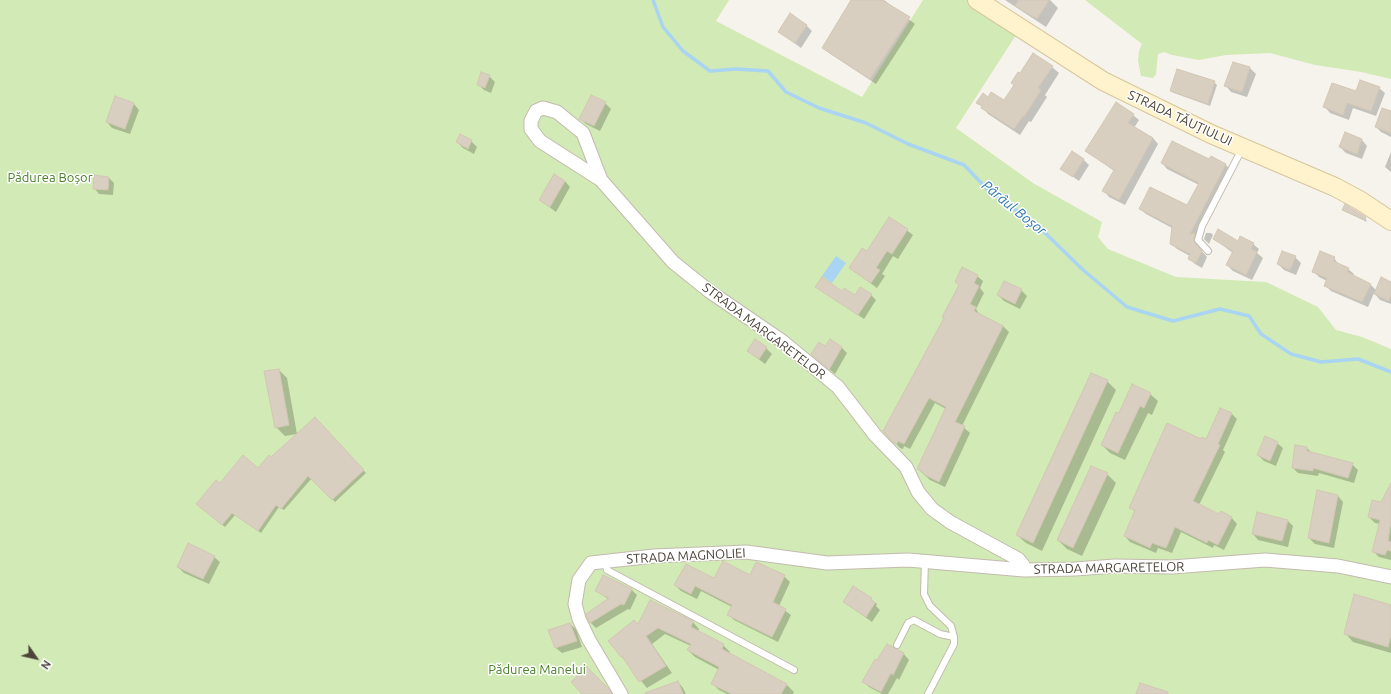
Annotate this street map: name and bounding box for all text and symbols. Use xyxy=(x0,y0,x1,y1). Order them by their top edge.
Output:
street label: STRADA TĂUȚIULUI xyxy=(1125,87,1235,149)
park label: Pădurea Boșor xyxy=(7,170,93,186)
water label: Pârâul Boșor xyxy=(978,177,1050,239)
street label: STRADA MARGARETELOR xyxy=(699,279,829,383)
street label: STRADA MAGNOLIEI xyxy=(626,545,746,567)
street label: STRADA MARGARETELOR xyxy=(1034,559,1184,577)
north arrow xyxy=(16,638,56,678)
text: N xyxy=(39,658,53,671)
park label: Pădurea Manelui xyxy=(488,662,586,678)

